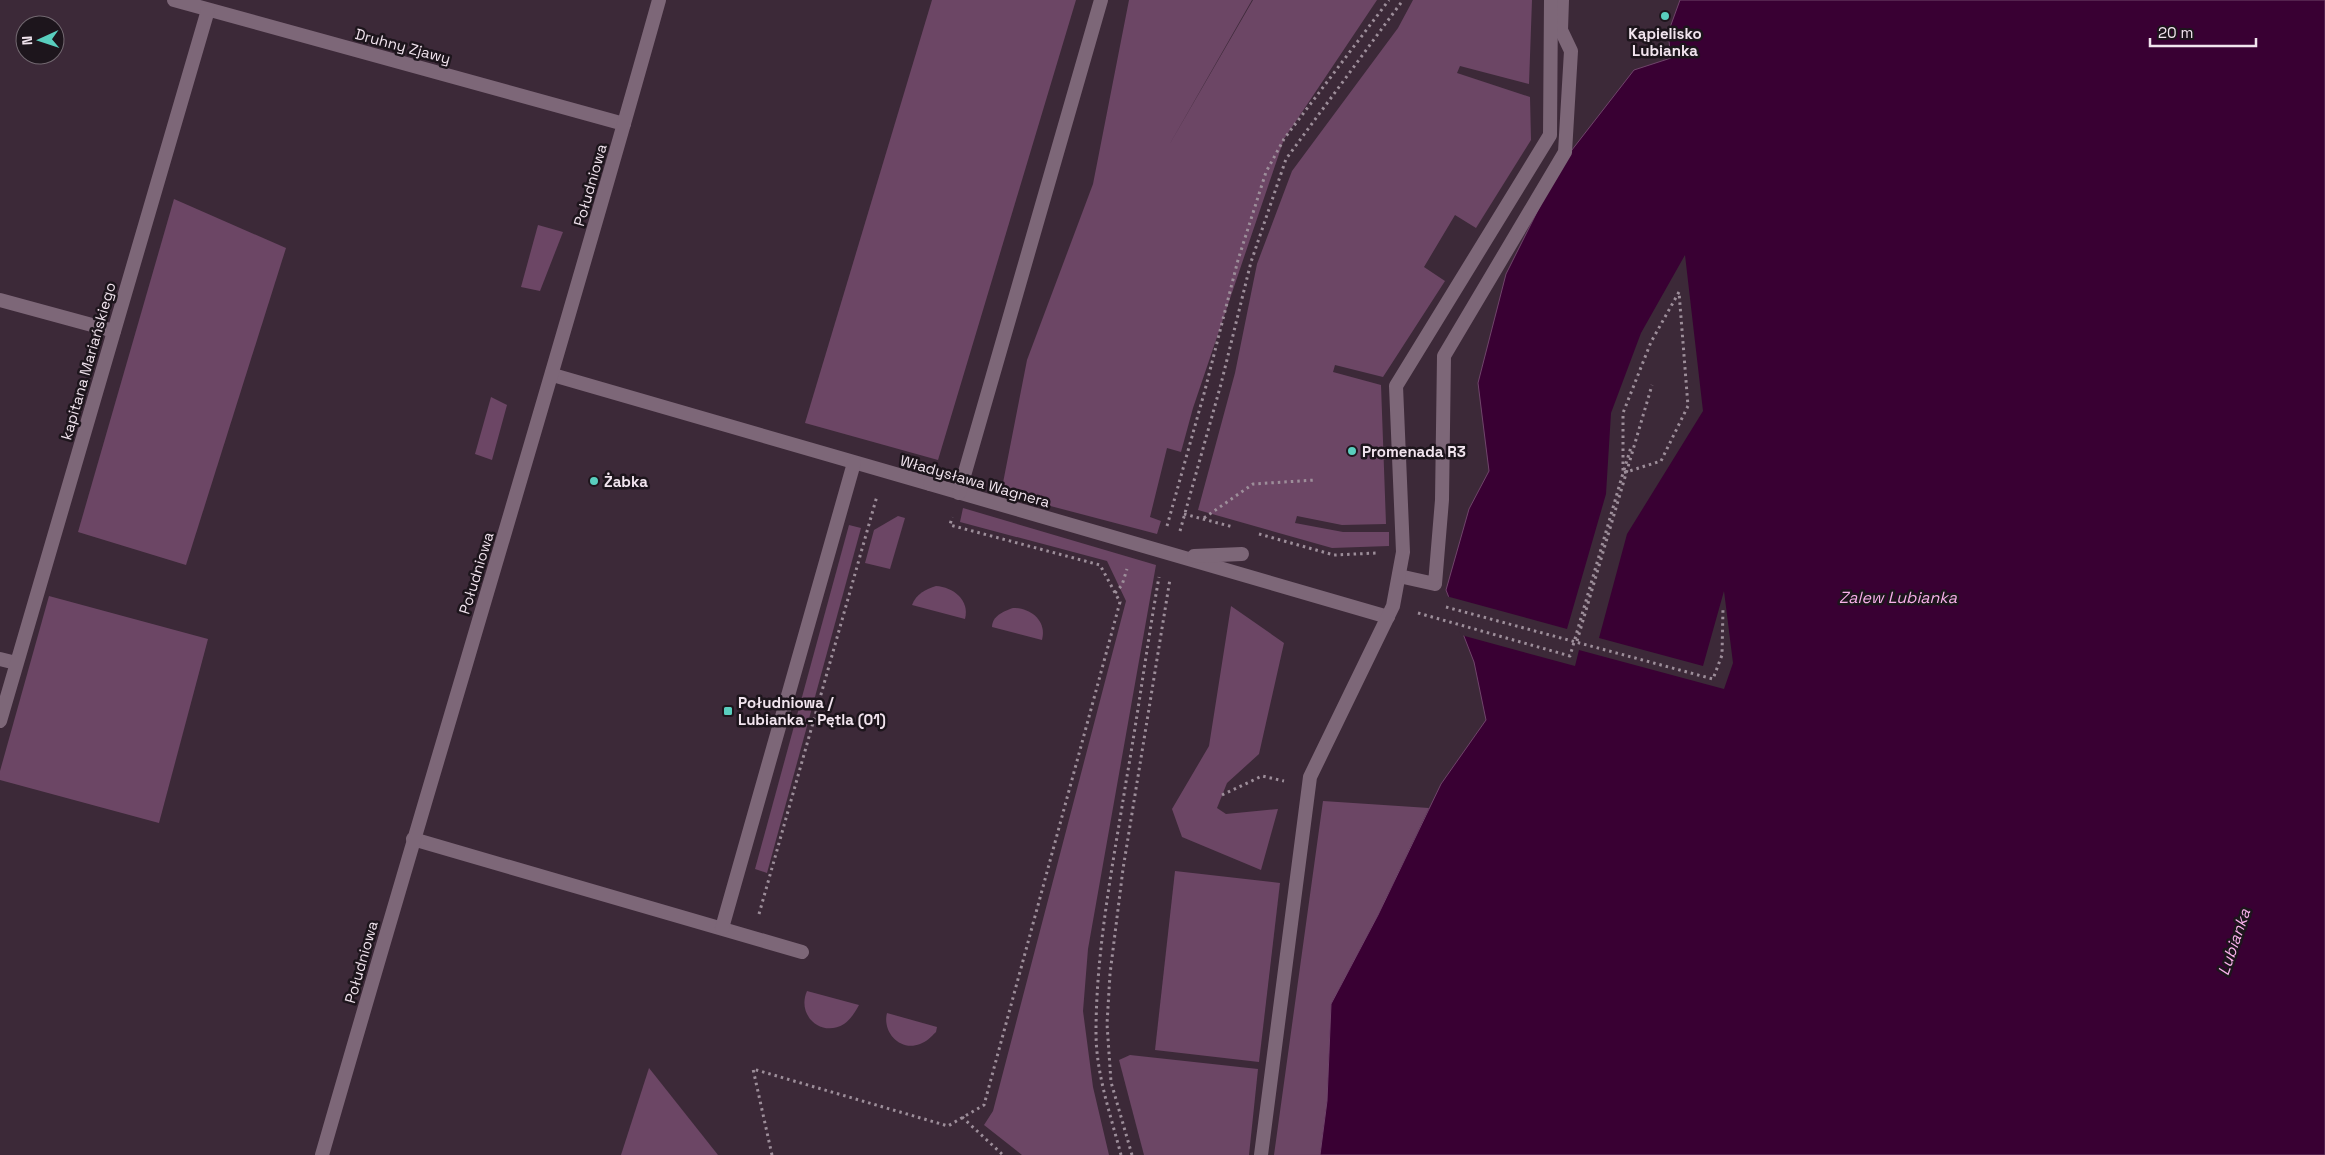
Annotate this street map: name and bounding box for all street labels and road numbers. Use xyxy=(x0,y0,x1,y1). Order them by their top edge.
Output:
street label: Druhny Zjawy xyxy=(353,24,453,68)
street label: Południowa xyxy=(569,141,611,228)
street label: kapitana Mariańskiego xyxy=(56,280,120,442)
street label: Władysława Wagnera xyxy=(898,450,1053,512)
street label: Południowa xyxy=(455,529,498,616)
street label: Południowa xyxy=(340,918,382,1005)

